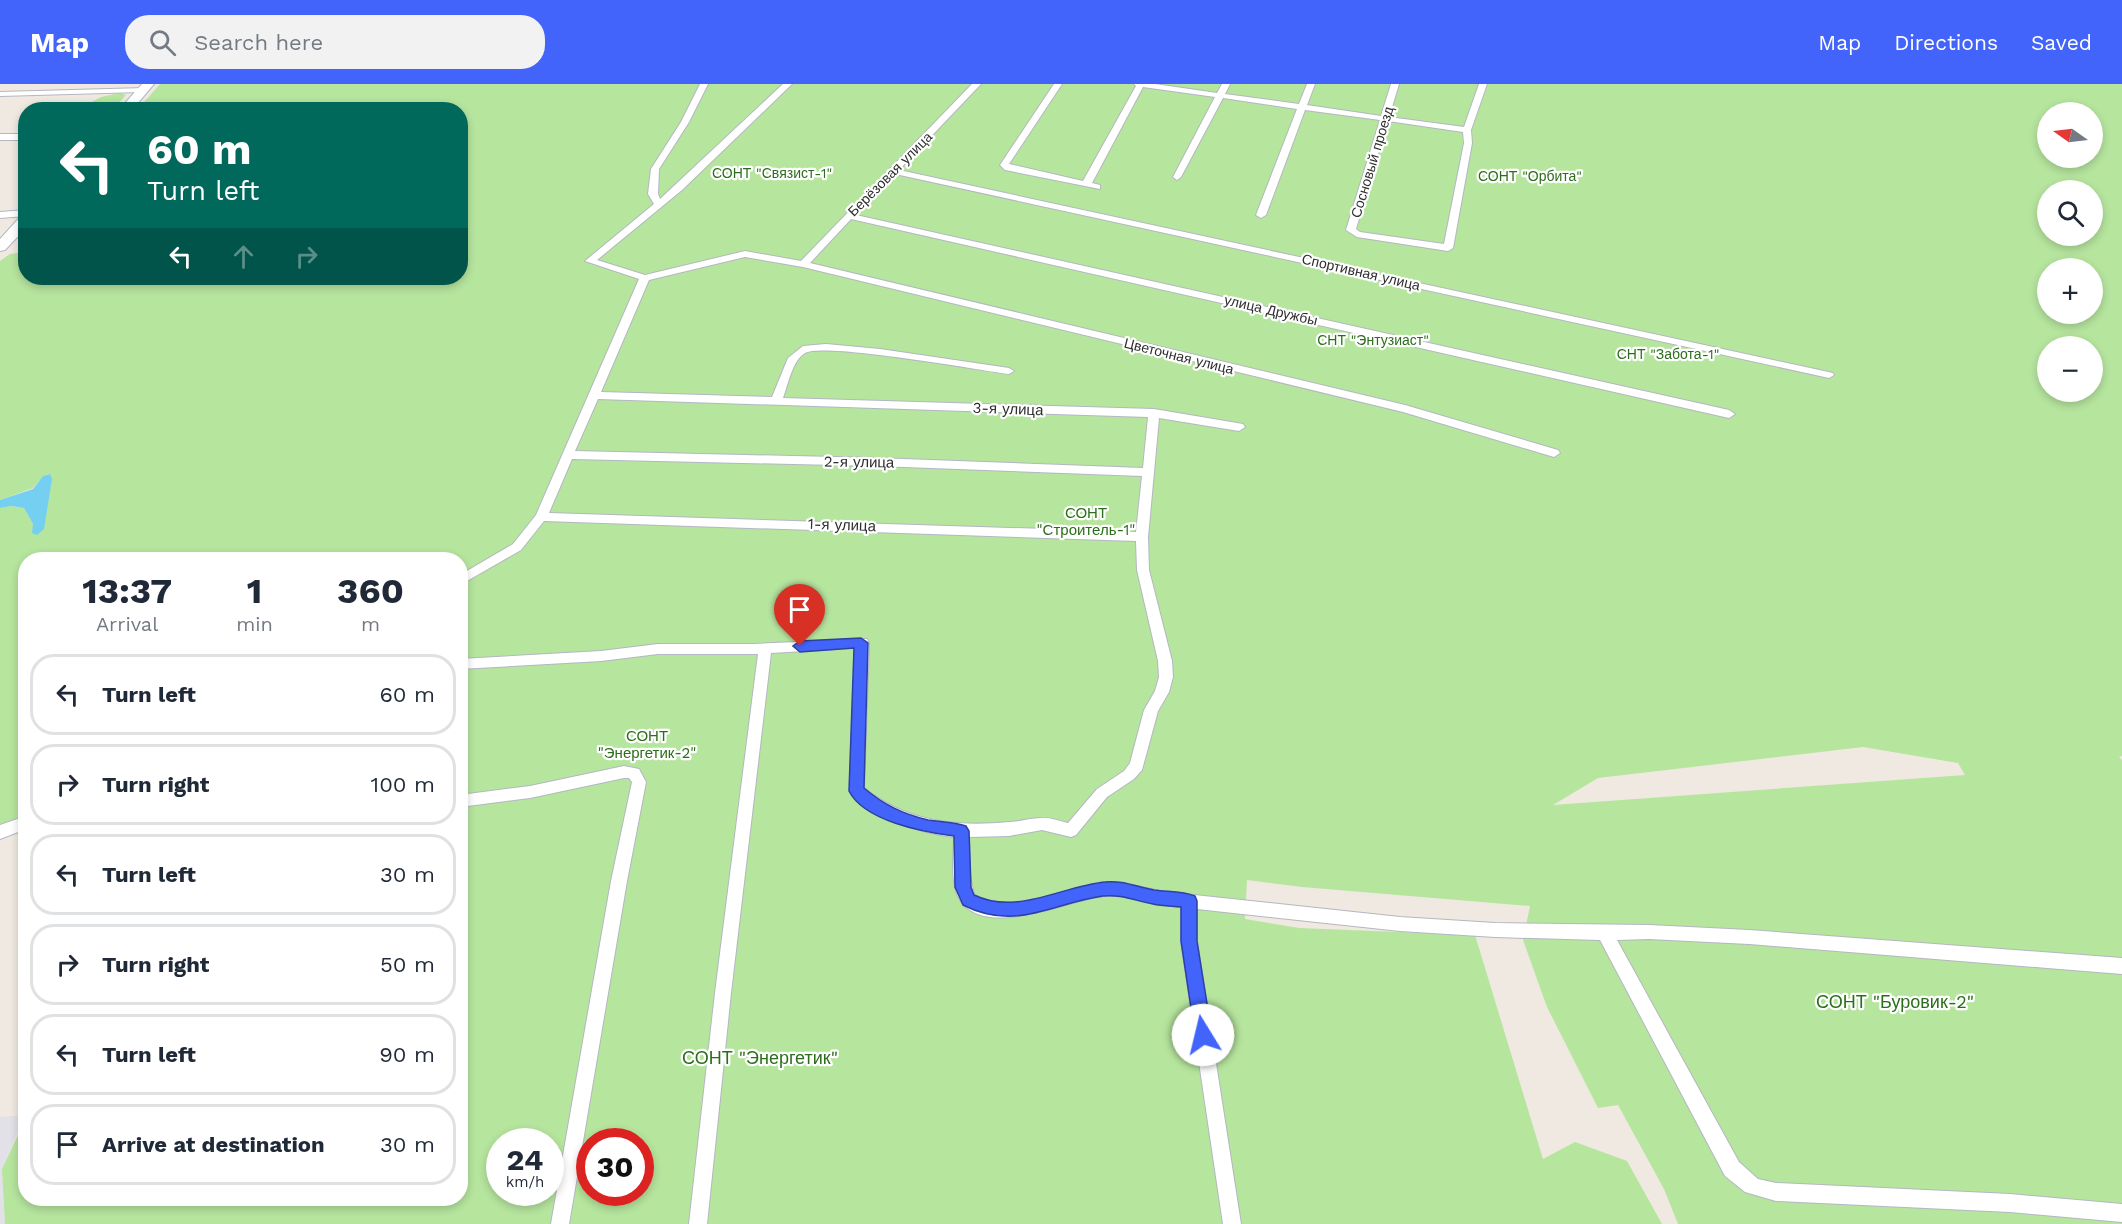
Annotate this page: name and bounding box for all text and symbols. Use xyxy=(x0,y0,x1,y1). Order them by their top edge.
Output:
search box xyxy=(125,15,545,69)
text: Map xyxy=(30,26,89,59)
icon: search xyxy=(146,26,179,59)
text: Search here xyxy=(194,30,323,55)
text: Map xyxy=(1818,30,1861,55)
text: Directions xyxy=(1894,30,1998,55)
text: Saved xyxy=(2031,30,2092,55)
north arrow xyxy=(2037,102,2103,168)
map controls xyxy=(2037,102,2103,402)
street label: Сосновый проезд xyxy=(1347,104,1397,220)
text: 60 m xyxy=(147,125,251,174)
icon: left xyxy=(48,126,126,204)
street label: Берёзовая улица xyxy=(845,128,936,219)
park label: СОНТ "Связист-1" xyxy=(712,165,832,181)
park label: СОНТ "Орбита" xyxy=(1478,168,1582,184)
text: Turn left xyxy=(147,175,259,207)
button: search xyxy=(2037,180,2103,246)
icon: left xyxy=(164,240,197,273)
icon: ahead xyxy=(227,240,260,273)
icon: right xyxy=(290,240,323,273)
street label: Спортивная улица xyxy=(1300,251,1422,293)
button: + xyxy=(2037,258,2103,324)
street label: улица Дружбы xyxy=(1223,292,1319,328)
park label: СНТ "Энтузиаст" xyxy=(1317,332,1429,348)
street label: Цветочная улица xyxy=(1123,335,1236,377)
button: − xyxy=(2037,336,2103,402)
park label: СНТ "Забота-1" xyxy=(1617,346,1719,362)
street label: 3-я улица xyxy=(972,399,1044,419)
street label: 2-я улица xyxy=(824,452,895,472)
park label: СОНТ "Строитель-1" xyxy=(1037,504,1135,539)
street label: 1-я улица xyxy=(808,515,877,535)
text: 13:37 xyxy=(82,570,172,612)
text: 1 xyxy=(247,570,262,612)
text: 360 xyxy=(337,570,404,612)
pin xyxy=(774,584,825,646)
icon: arrive xyxy=(783,593,816,626)
text: Arrival xyxy=(96,612,158,636)
text: min xyxy=(236,612,273,636)
text: m xyxy=(361,612,380,636)
icon: left xyxy=(51,678,84,711)
text: Turn left xyxy=(102,682,196,707)
text: 60 m xyxy=(379,682,435,707)
park label: СОНТ "Энергетик-2" xyxy=(598,727,696,762)
icon: right xyxy=(51,768,84,801)
text: Turn right xyxy=(102,772,209,797)
text: 100 m xyxy=(371,772,435,797)
icon: left xyxy=(51,858,84,891)
text: Turn left xyxy=(102,862,196,887)
text: 30 m xyxy=(380,862,435,887)
icon: right xyxy=(51,948,84,981)
text: Turn right xyxy=(102,952,209,977)
text: 50 m xyxy=(380,952,435,977)
park label: СОНТ "Буровик-2" xyxy=(1816,991,1974,1012)
position arrow xyxy=(1171,1003,1235,1067)
icon: left xyxy=(51,1038,84,1071)
text: Turn left xyxy=(102,1042,196,1067)
text: 90 m xyxy=(379,1042,435,1067)
park label: СОНТ "Энергетик" xyxy=(682,1047,838,1068)
icon: arrive xyxy=(51,1128,84,1161)
speed limit sign: 30 xyxy=(576,1128,654,1206)
text: Arrive at destination xyxy=(102,1132,325,1157)
text: 30 m xyxy=(380,1132,435,1157)
text: 24 xyxy=(507,1142,543,1177)
text: km/h xyxy=(506,1173,544,1191)

